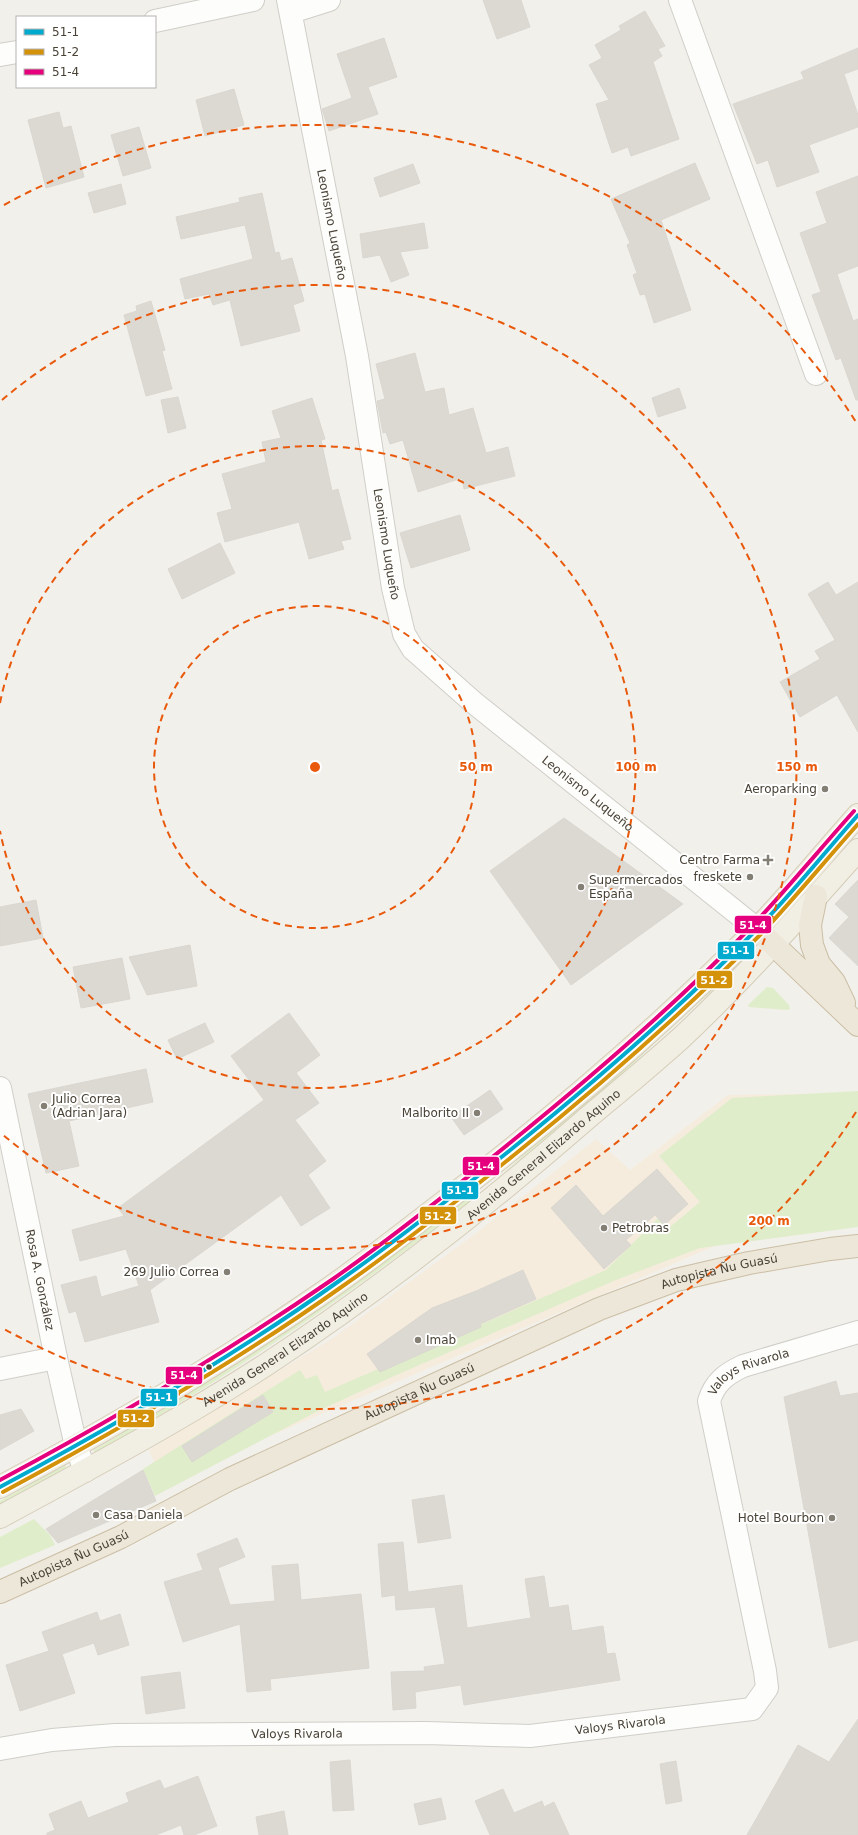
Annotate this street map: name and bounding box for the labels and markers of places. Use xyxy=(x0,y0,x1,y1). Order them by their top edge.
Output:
centre of rings xyxy=(308,760,322,774)
place label: Aeroparking xyxy=(744,782,817,796)
marker: Aeroparking xyxy=(820,784,830,794)
place label: Centro Farma xyxy=(679,853,760,867)
marker: Centro Farma xyxy=(763,855,773,865)
place label: freskete xyxy=(693,870,742,884)
marker: freskete xyxy=(745,872,755,882)
place label: Supermercados España xyxy=(589,873,683,901)
marker: Supermercados España xyxy=(576,882,586,892)
place label: Julio Correa (Adrian Jara) xyxy=(51,1092,127,1120)
marker: Julio Correa (Adrian Jara) xyxy=(39,1101,49,1111)
place label: Malborito II xyxy=(402,1106,469,1120)
marker: Malborito II xyxy=(472,1108,482,1118)
place label: Petrobras xyxy=(612,1221,669,1235)
marker: Petrobras xyxy=(599,1223,609,1233)
place label: 269 Julio Correa xyxy=(123,1265,219,1279)
marker: 269 Julio Correa xyxy=(222,1267,232,1277)
place label: Imab xyxy=(426,1333,456,1347)
marker: Imab xyxy=(413,1335,423,1345)
unlabelled marker xyxy=(204,1362,214,1372)
place label: Casa Daniela xyxy=(104,1508,183,1522)
marker: Casa Daniela xyxy=(91,1510,101,1520)
place label: Hotel Bourbon xyxy=(738,1511,824,1525)
marker: Hotel Bourbon xyxy=(827,1513,837,1523)

